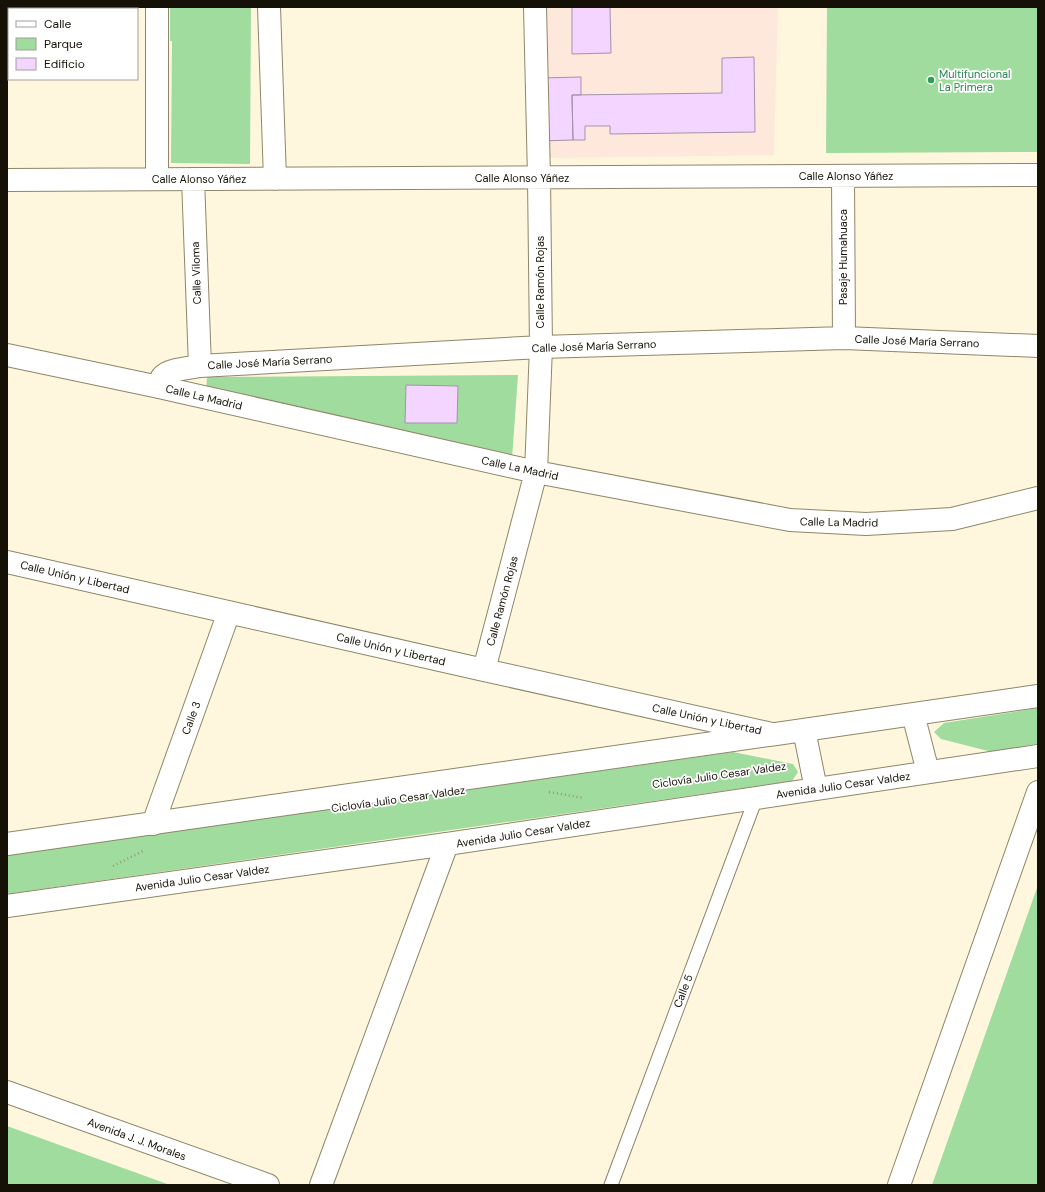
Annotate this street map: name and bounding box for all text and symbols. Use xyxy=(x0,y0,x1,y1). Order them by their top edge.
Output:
legend xyxy=(8,8,138,80)
text: Calle xyxy=(44,16,71,32)
text: Parque xyxy=(44,36,83,52)
text: Edificio xyxy=(44,56,85,72)
place label: Multifuncional La Primera xyxy=(939,67,1011,94)
marker: Multifuncional La Primera xyxy=(926,75,936,85)
street label: Calle Alonso Yáñez xyxy=(799,169,893,183)
street label: Calle Alonso Yáñez xyxy=(475,171,569,185)
street label: Calle Alonso Yáñez xyxy=(152,172,246,186)
street label: Pasaje Humahuaca xyxy=(836,209,850,305)
street label: Calle Ramón Rojas xyxy=(533,236,547,328)
street label: Calle Viloma xyxy=(188,241,204,305)
street label: Calle José María Serrano xyxy=(854,332,980,350)
street label: Calle José María Serrano xyxy=(531,337,657,355)
street label: Calle José María Serrano xyxy=(207,352,333,372)
street label: Calle La Madrid xyxy=(164,381,244,413)
street label: Calle La Madrid xyxy=(480,453,560,483)
street label: Calle La Madrid xyxy=(800,514,878,530)
street label: Calle Ramón Rojas xyxy=(483,554,521,648)
street label: Calle Unión y Libertad xyxy=(19,558,131,596)
street label: Calle Unión y Libertad xyxy=(335,630,447,668)
street label: Calle 3 xyxy=(179,699,203,737)
street label: Calle Unión y Libertad xyxy=(651,701,763,737)
street label: Ciclovía Julio Cesar Valdez xyxy=(651,759,787,791)
street label: Avenida Julio Cesar Valdez xyxy=(775,769,911,801)
street label: Ciclovía Julio Cesar Valdez xyxy=(330,783,466,815)
street label: Avenida Julio Cesar Valdez xyxy=(455,815,591,851)
street label: Avenida Julio Cesar Valdez xyxy=(134,862,270,894)
street label: Calle 5 xyxy=(670,972,696,1010)
street label: Avenida J. J. Morales xyxy=(86,1115,188,1163)

